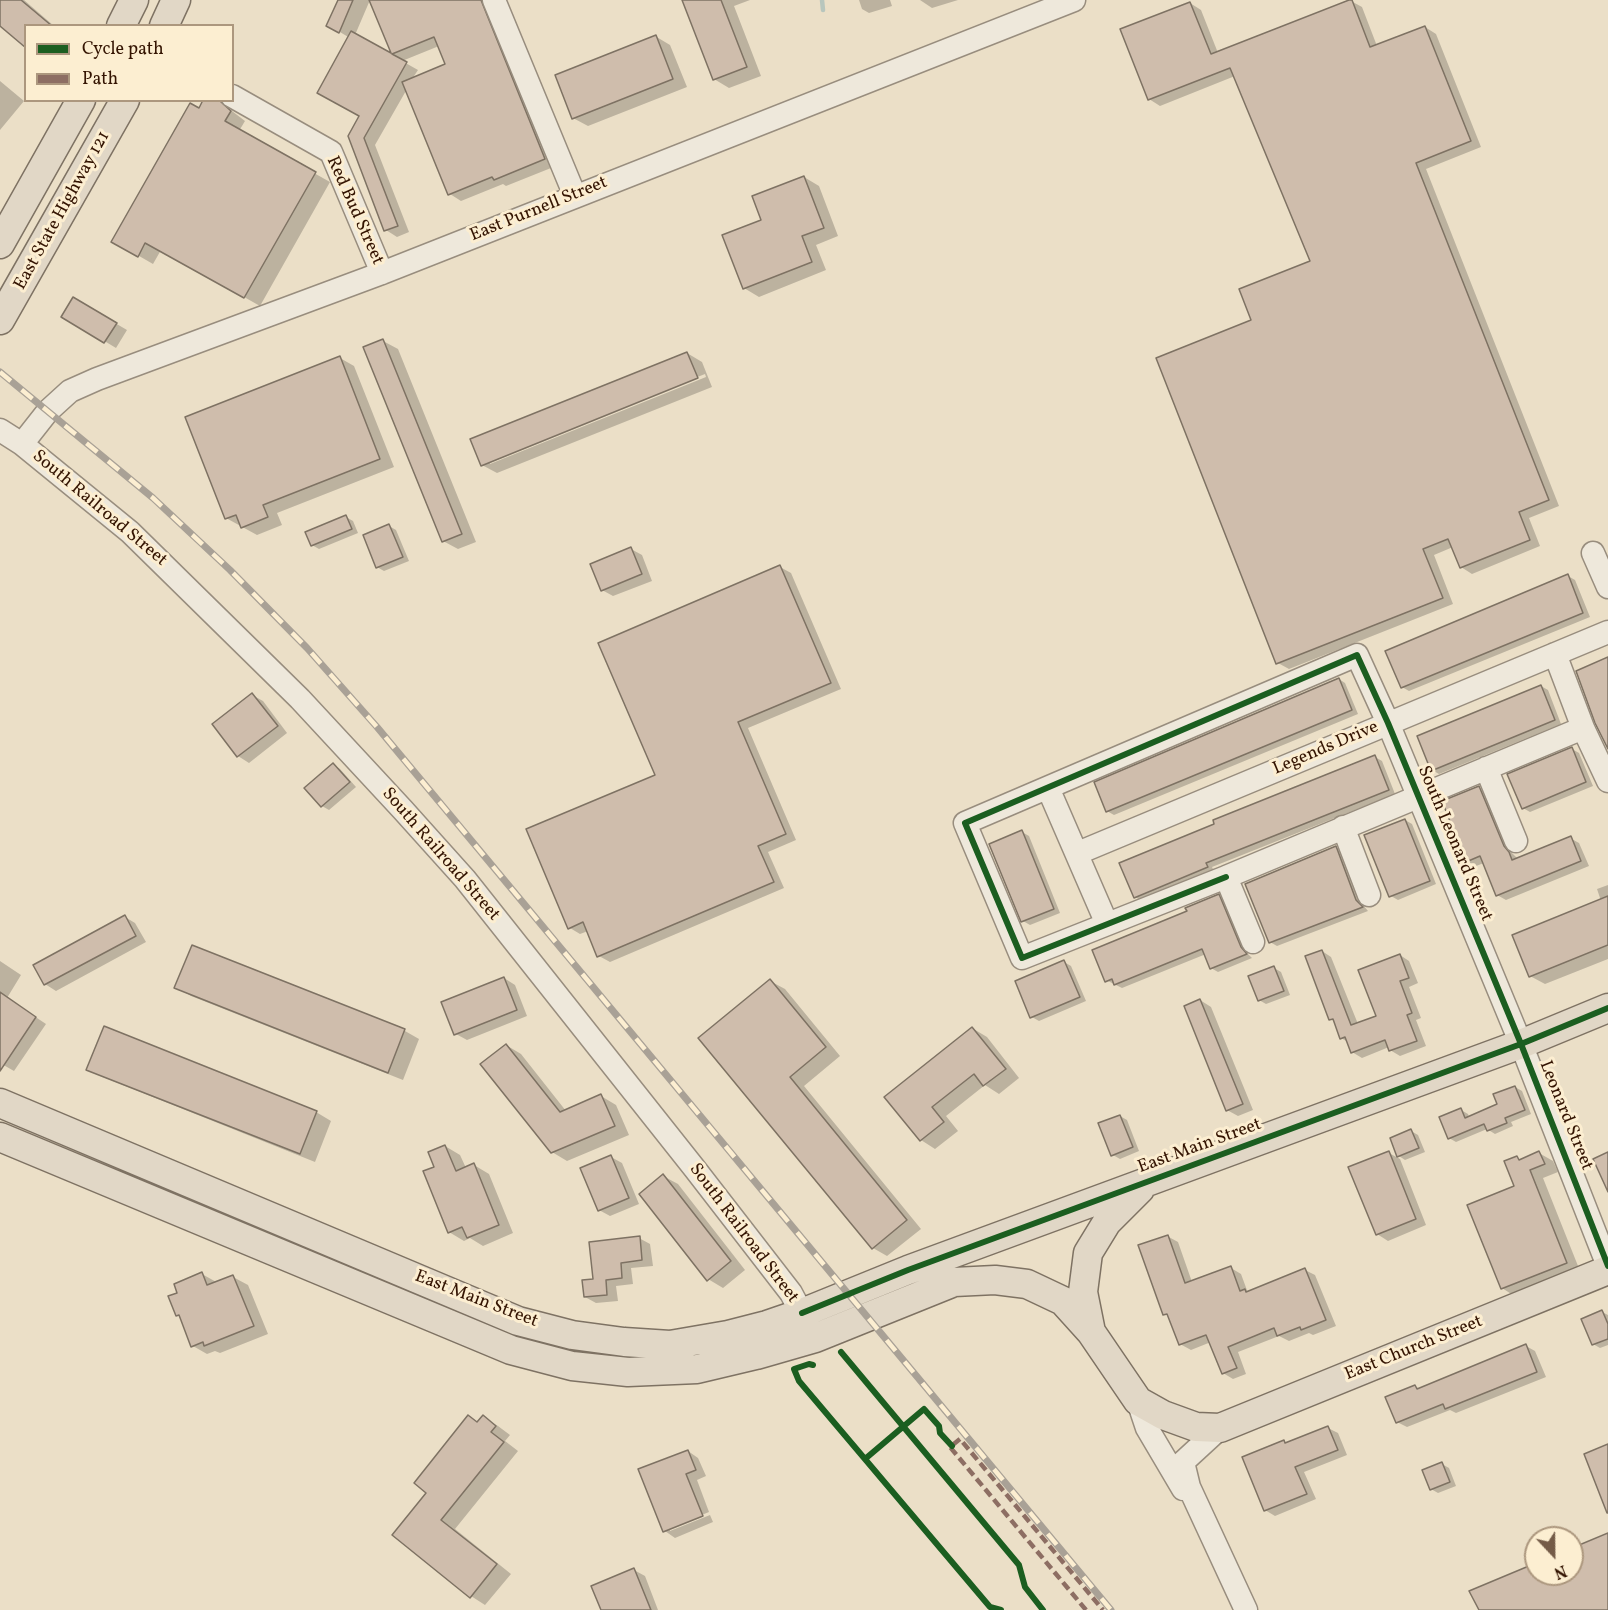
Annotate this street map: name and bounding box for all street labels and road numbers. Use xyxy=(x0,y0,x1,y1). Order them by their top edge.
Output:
street label: East State Highway 121 xyxy=(10,128,116,294)
street label: Red Bud Street xyxy=(320,153,388,269)
street label: East Purnell Street xyxy=(467,173,611,247)
street label: South Railroad Street xyxy=(27,446,171,572)
street label: Legends Drive xyxy=(1270,717,1382,781)
street label: South Leonard Street xyxy=(1411,763,1497,925)
street label: South Railroad Street xyxy=(376,784,504,926)
street label: Leonard Street xyxy=(1533,1058,1597,1174)
street label: East Main Street xyxy=(1135,1115,1265,1179)
street label: South Railroad Street xyxy=(683,1160,803,1308)
street label: East Main Street xyxy=(411,1267,541,1333)
street label: East Church Street xyxy=(1342,1312,1486,1386)

